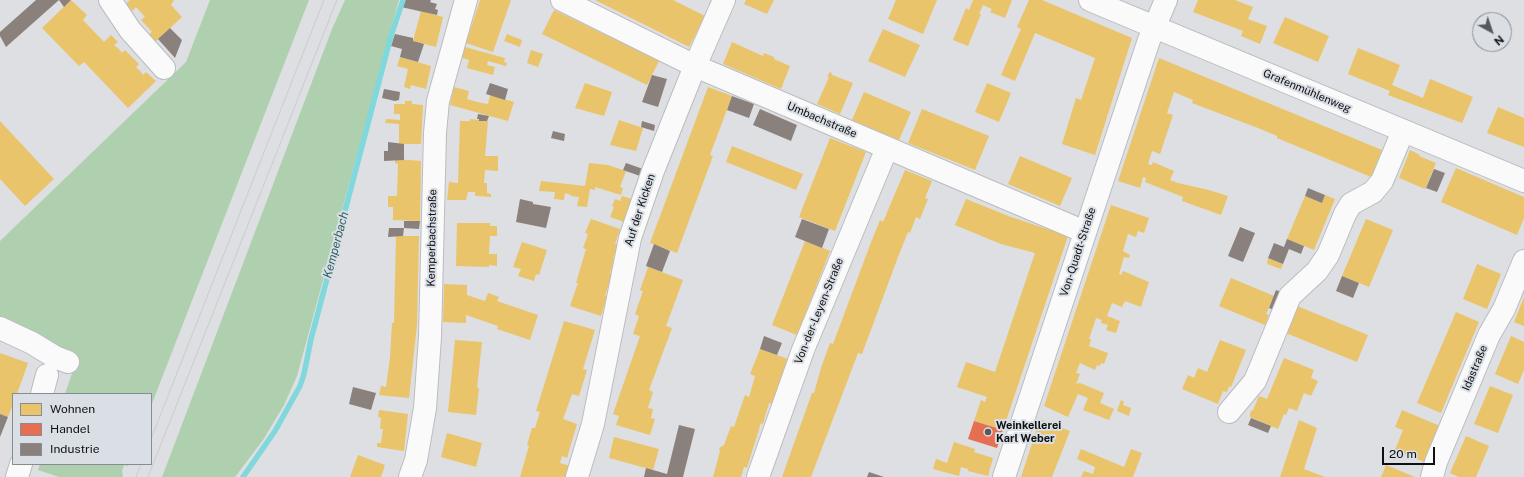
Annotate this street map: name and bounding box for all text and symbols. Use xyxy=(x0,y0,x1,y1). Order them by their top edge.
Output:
north arrow xyxy=(1472,12,1512,52)
text: N xyxy=(1492,33,1506,48)
street label: Grafenmühlenweg xyxy=(1261,67,1353,115)
street label: Umbachstraße xyxy=(785,99,859,141)
street label: Auf der Kicken xyxy=(622,172,658,248)
street label: Kemperbachstraße xyxy=(425,189,439,287)
street label: Von-Quadt-Straße xyxy=(1057,206,1099,298)
water label: Kemperbach xyxy=(320,210,352,280)
street label: Von-der-Leyen-Straße xyxy=(792,256,846,366)
street label: Idastraße xyxy=(1459,343,1491,393)
legend xyxy=(12,393,152,465)
text: Wohnen xyxy=(50,402,95,416)
place label: Weinkellerei Karl Weber xyxy=(996,419,1061,445)
text: Handel xyxy=(50,422,90,436)
marker: Weinkellerei Karl Weber xyxy=(983,427,993,437)
scale bar xyxy=(1384,439,1437,465)
text: Industrie xyxy=(50,442,100,456)
text: 20 m xyxy=(1389,447,1417,461)

